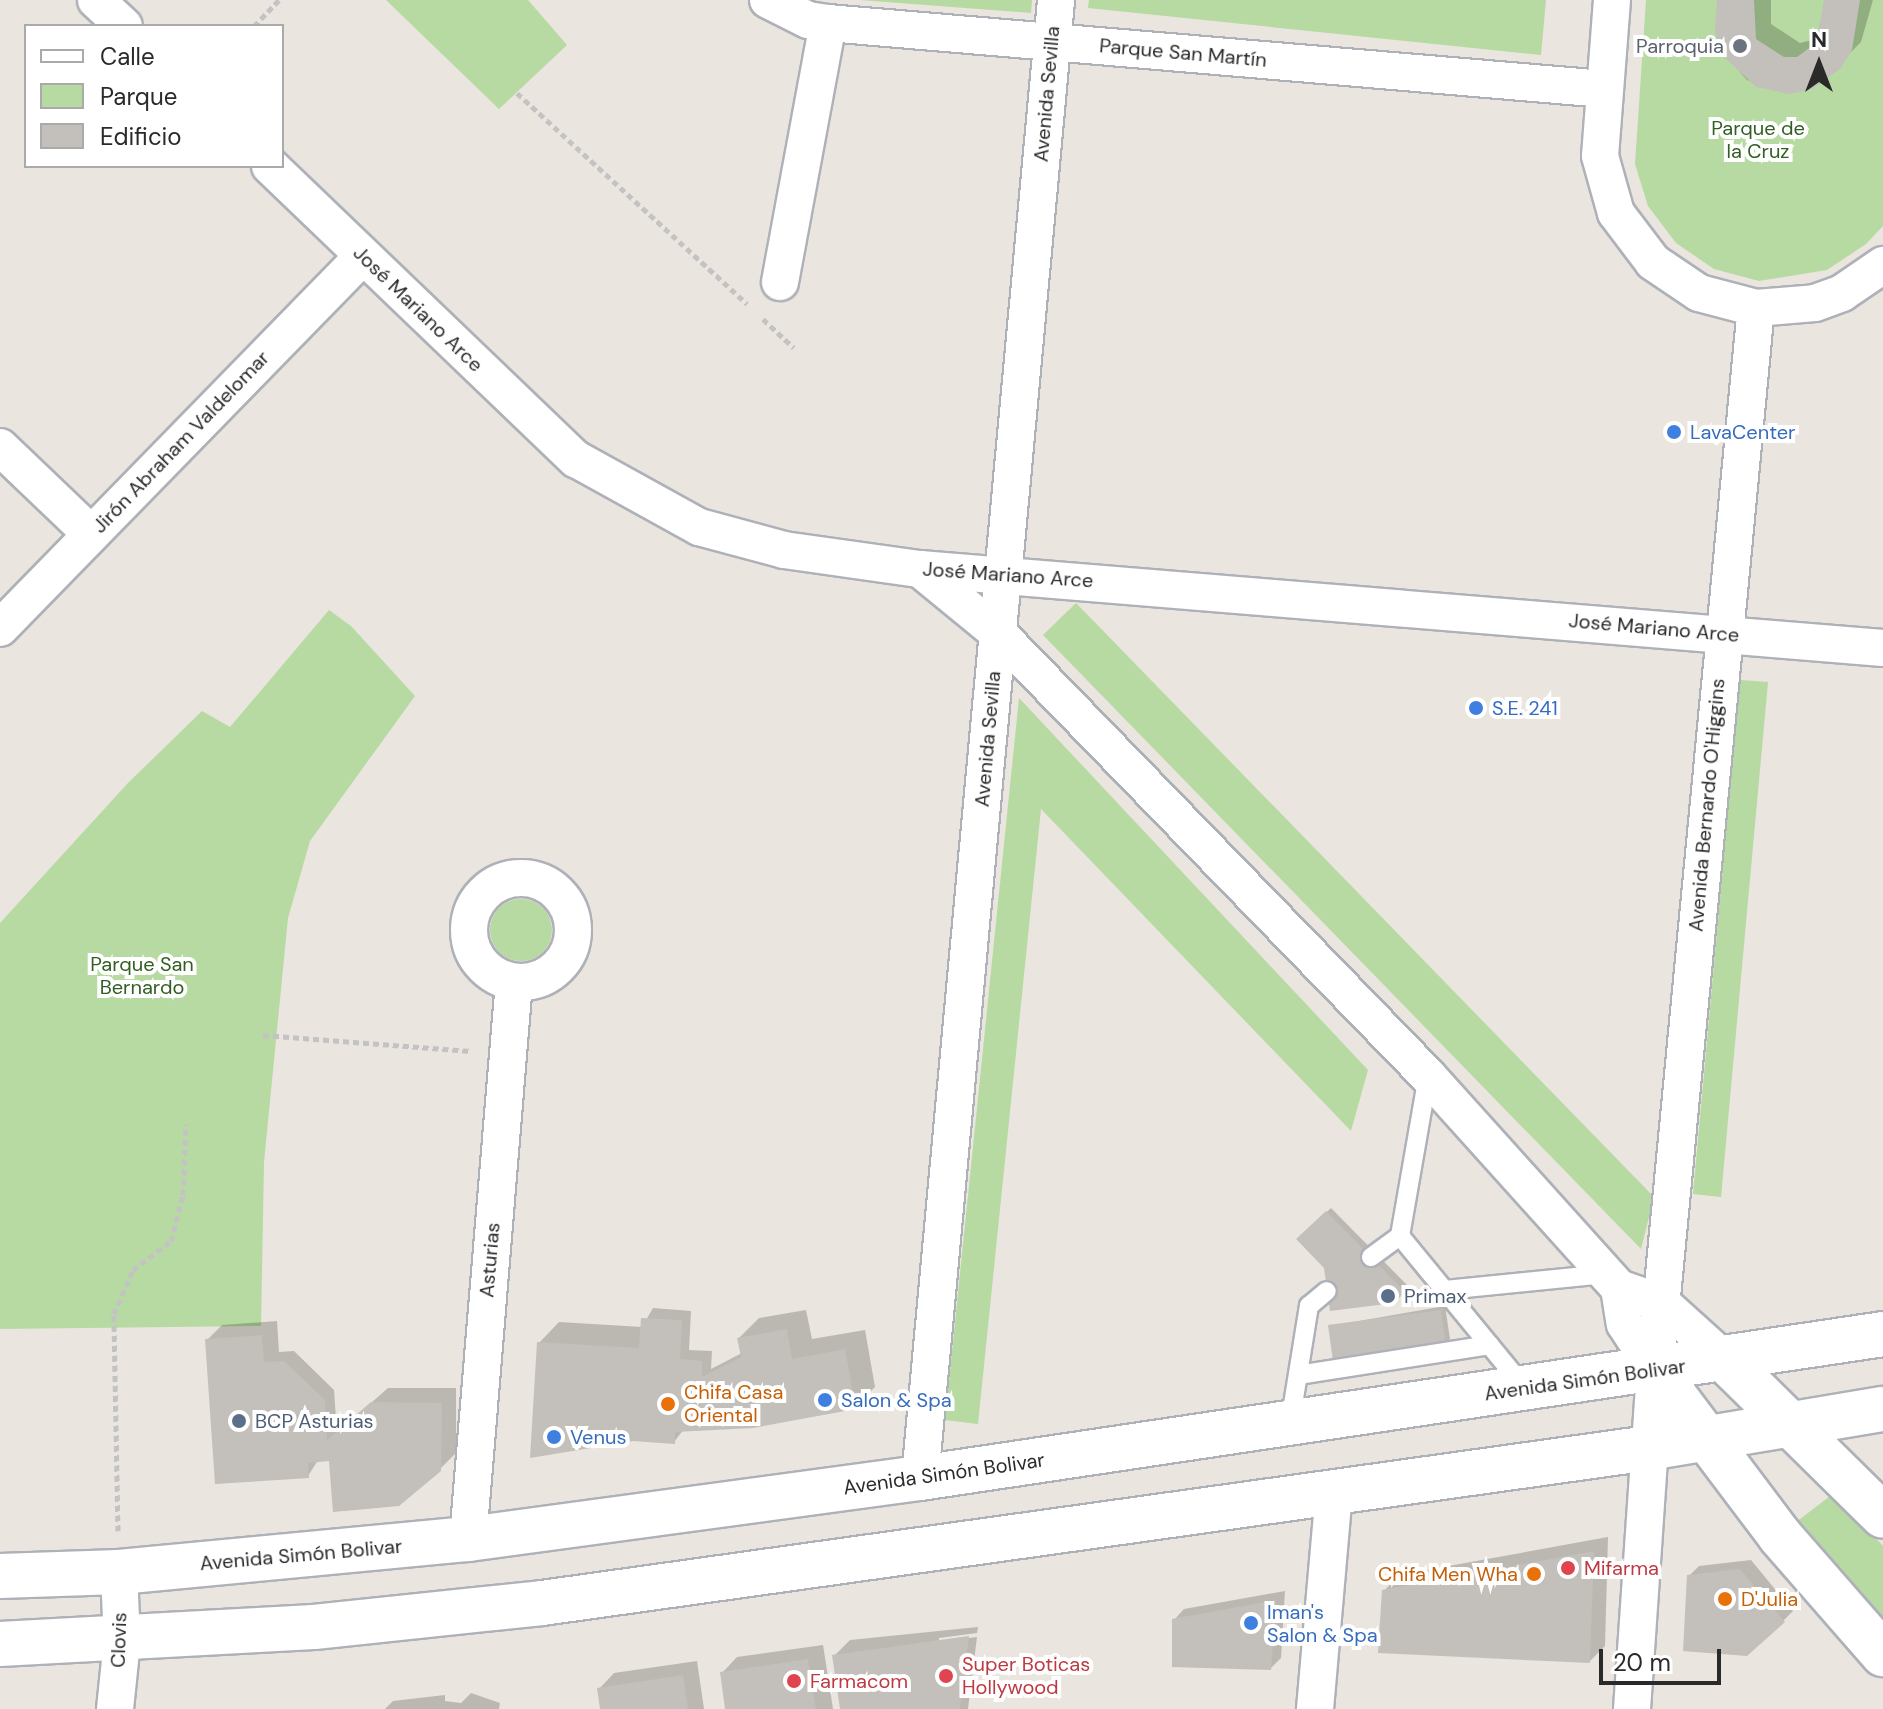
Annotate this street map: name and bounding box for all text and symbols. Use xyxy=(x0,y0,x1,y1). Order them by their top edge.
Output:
legend xyxy=(24,24,284,168)
north arrow xyxy=(1779,24,1859,104)
street label: Avenida Sevilla xyxy=(1029,25,1065,163)
text: N xyxy=(1811,25,1827,54)
street label: Parque San Martín xyxy=(1098,34,1268,72)
place label: Parroquia xyxy=(1636,34,1724,58)
marker: Parroquia xyxy=(1731,37,1749,55)
text: Calle xyxy=(100,41,155,72)
text: Parque xyxy=(100,81,177,112)
park label: Parque de la Cruz xyxy=(1711,117,1805,164)
text: Edificio xyxy=(100,121,182,152)
street label: José Mariano Arce xyxy=(348,241,488,377)
street label: Jirón Abraham Valdelomar xyxy=(88,346,274,538)
place label: LavaCenter xyxy=(1690,420,1795,444)
marker: LavaCenter xyxy=(1665,423,1683,441)
street label: José Mariano Arce xyxy=(922,557,1094,593)
street label: José Mariano Arce xyxy=(1568,609,1740,647)
street label: Avenida Sevilla xyxy=(970,670,1006,808)
street label: Avenida Bernardo O'Higgins xyxy=(1684,677,1730,933)
place label: S.E. 241 xyxy=(1492,696,1558,720)
marker: S.E. 241 xyxy=(1467,699,1485,717)
park label: Parque San Bernardo xyxy=(90,953,194,1000)
street label: Asturias xyxy=(475,1221,505,1299)
place label: Primax xyxy=(1404,1284,1466,1308)
marker: Primax xyxy=(1379,1287,1397,1305)
street label: Avenida Simón Bolivar xyxy=(1483,1354,1687,1406)
place label: Chifa Casa Oriental xyxy=(684,1380,783,1427)
place label: Salon & Spa xyxy=(841,1388,952,1412)
marker: Salon & Spa xyxy=(816,1391,834,1409)
marker: Chifa Casa Oriental xyxy=(659,1395,677,1413)
place label: BCP Asturias xyxy=(255,1409,374,1433)
marker: BCP Asturias xyxy=(230,1412,248,1430)
place label: Venus xyxy=(570,1425,626,1449)
marker: Venus xyxy=(545,1428,563,1446)
street label: Avenida Simón Bolivar xyxy=(842,1448,1046,1500)
street label: Avenida Simón Bolivar xyxy=(199,1534,403,1576)
place label: Mifarma xyxy=(1584,1556,1659,1580)
marker: Mifarma xyxy=(1559,1559,1577,1577)
place label: Chifa Men Wha xyxy=(1378,1562,1518,1586)
marker: Chifa Men Wha xyxy=(1525,1565,1543,1583)
place label: D'Julia xyxy=(1741,1587,1798,1611)
marker: D'Julia xyxy=(1716,1590,1734,1608)
place label: Iman's Salon & Spa xyxy=(1267,1600,1378,1647)
street label: Clovis xyxy=(106,1612,132,1668)
marker: Iman's Salon & Spa xyxy=(1242,1614,1260,1632)
scale bar xyxy=(1603,1633,1725,1683)
text: 20 m xyxy=(1613,1647,1671,1678)
place label: Super Boticas Hollywood xyxy=(962,1652,1090,1699)
marker: Super Boticas Hollywood xyxy=(937,1667,955,1685)
place label: Farmacom xyxy=(810,1669,908,1693)
marker: Farmacom xyxy=(785,1672,803,1690)

